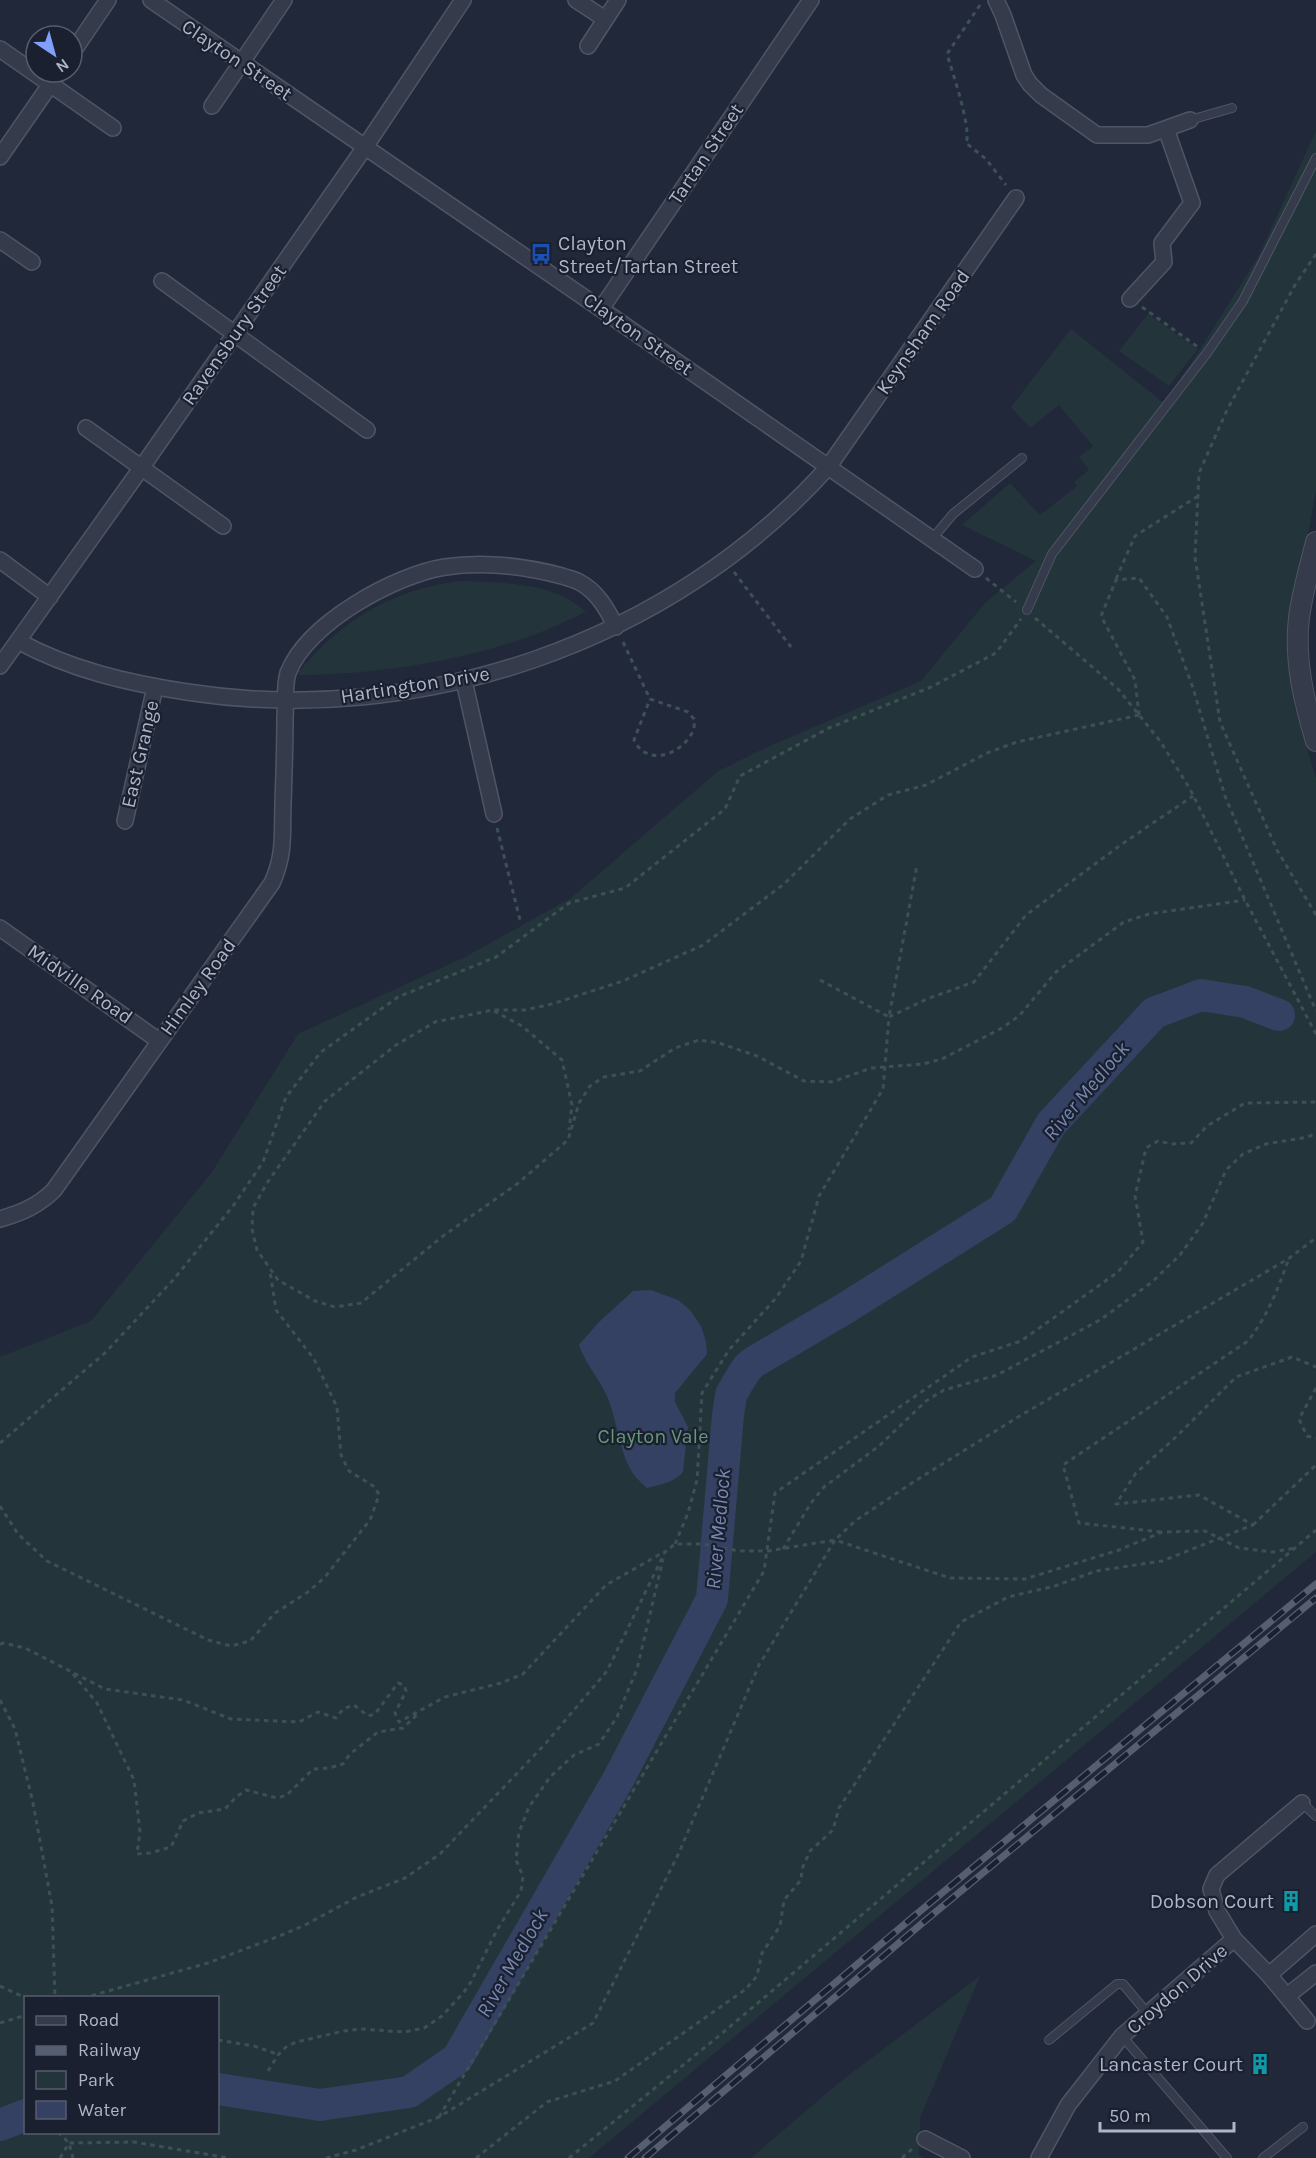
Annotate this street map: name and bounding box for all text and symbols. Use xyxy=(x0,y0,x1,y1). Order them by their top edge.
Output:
street label: Clayton Street xyxy=(177,15,297,106)
north arrow xyxy=(24,24,84,84)
text: N xyxy=(52,55,73,77)
street label: Tartan Street xyxy=(664,99,748,209)
place label: Clayton Street/Tartan Street xyxy=(558,232,739,278)
bus stop icon: Clayton Street/Tartan Street xyxy=(529,242,553,266)
street label: Ravensbury Street xyxy=(177,260,291,410)
street label: Keynsham Road xyxy=(871,265,975,399)
street label: Clayton Street xyxy=(579,288,698,381)
street label: Hartington Drive xyxy=(339,662,491,708)
street label: East Grange xyxy=(116,698,164,810)
street label: Himley Road xyxy=(155,934,241,1040)
street label: Midville Road xyxy=(23,939,137,1029)
water label: River Medlock xyxy=(1038,1037,1134,1145)
park label: Clayton Vale xyxy=(598,1425,708,1448)
water label: River Medlock xyxy=(701,1467,735,1590)
building icon: Dobson Court xyxy=(1279,1889,1303,1913)
place label: Dobson Court xyxy=(1150,1890,1274,1913)
water label: River Medlock xyxy=(471,1904,553,2021)
street label: Croydon Drive xyxy=(1122,1939,1232,2039)
legend xyxy=(24,1996,219,2134)
text: Road xyxy=(78,2009,119,2031)
text: Railway xyxy=(78,2039,141,2061)
building icon: Lancaster Court xyxy=(1248,2052,1272,2076)
place label: Lancaster Court xyxy=(1099,2053,1243,2076)
text: Park xyxy=(78,2069,115,2091)
scale bar xyxy=(1100,2095,1234,2133)
text: Water xyxy=(78,2099,126,2121)
text: 50 m xyxy=(1109,2105,1151,2127)

